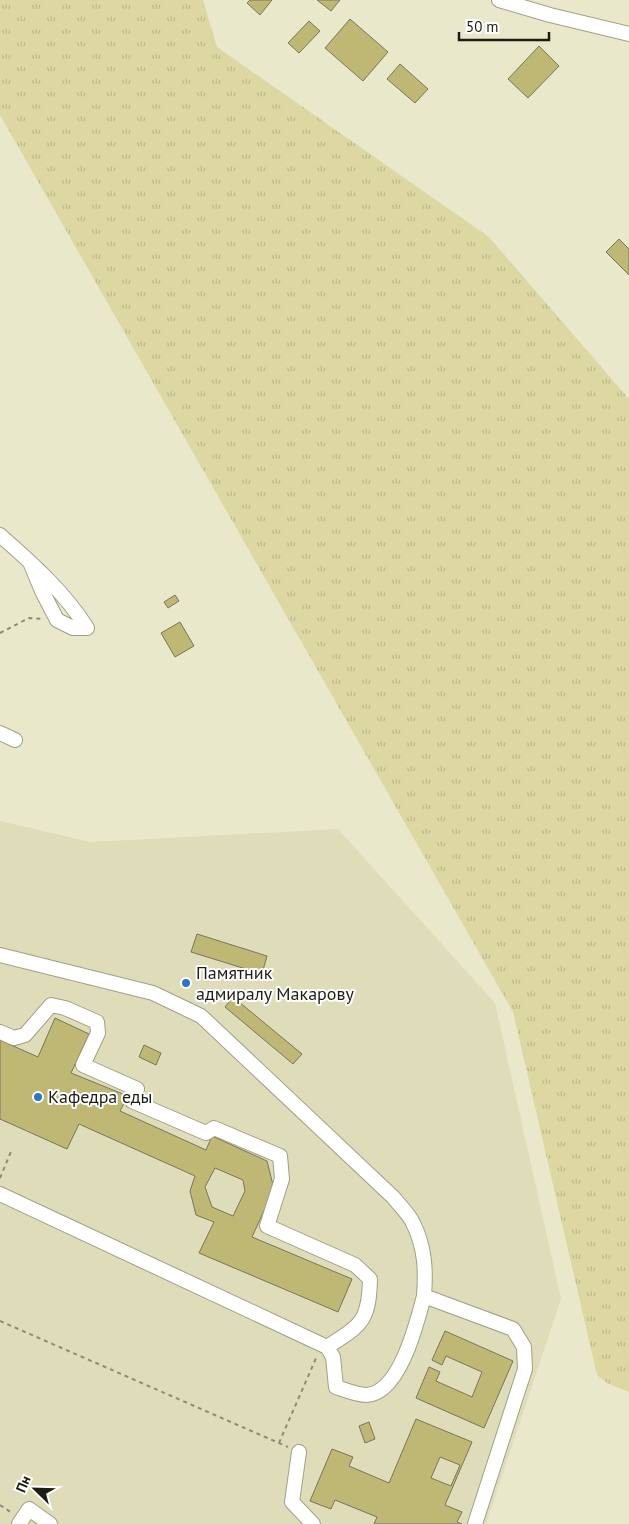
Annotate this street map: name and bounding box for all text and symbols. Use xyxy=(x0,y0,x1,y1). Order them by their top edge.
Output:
scale bar xyxy=(459,10,549,42)
text: 50 m xyxy=(466,17,499,36)
place label: Памятник адмиралу Макарову xyxy=(196,961,354,1005)
marker: Памятник адмиралу Макарову xyxy=(180,977,192,989)
place label: Кафедра еды xyxy=(48,1085,152,1108)
marker: Кафедра еды xyxy=(32,1091,44,1103)
north arrow xyxy=(10,1464,60,1514)
text: Пн xyxy=(12,1473,35,1495)

